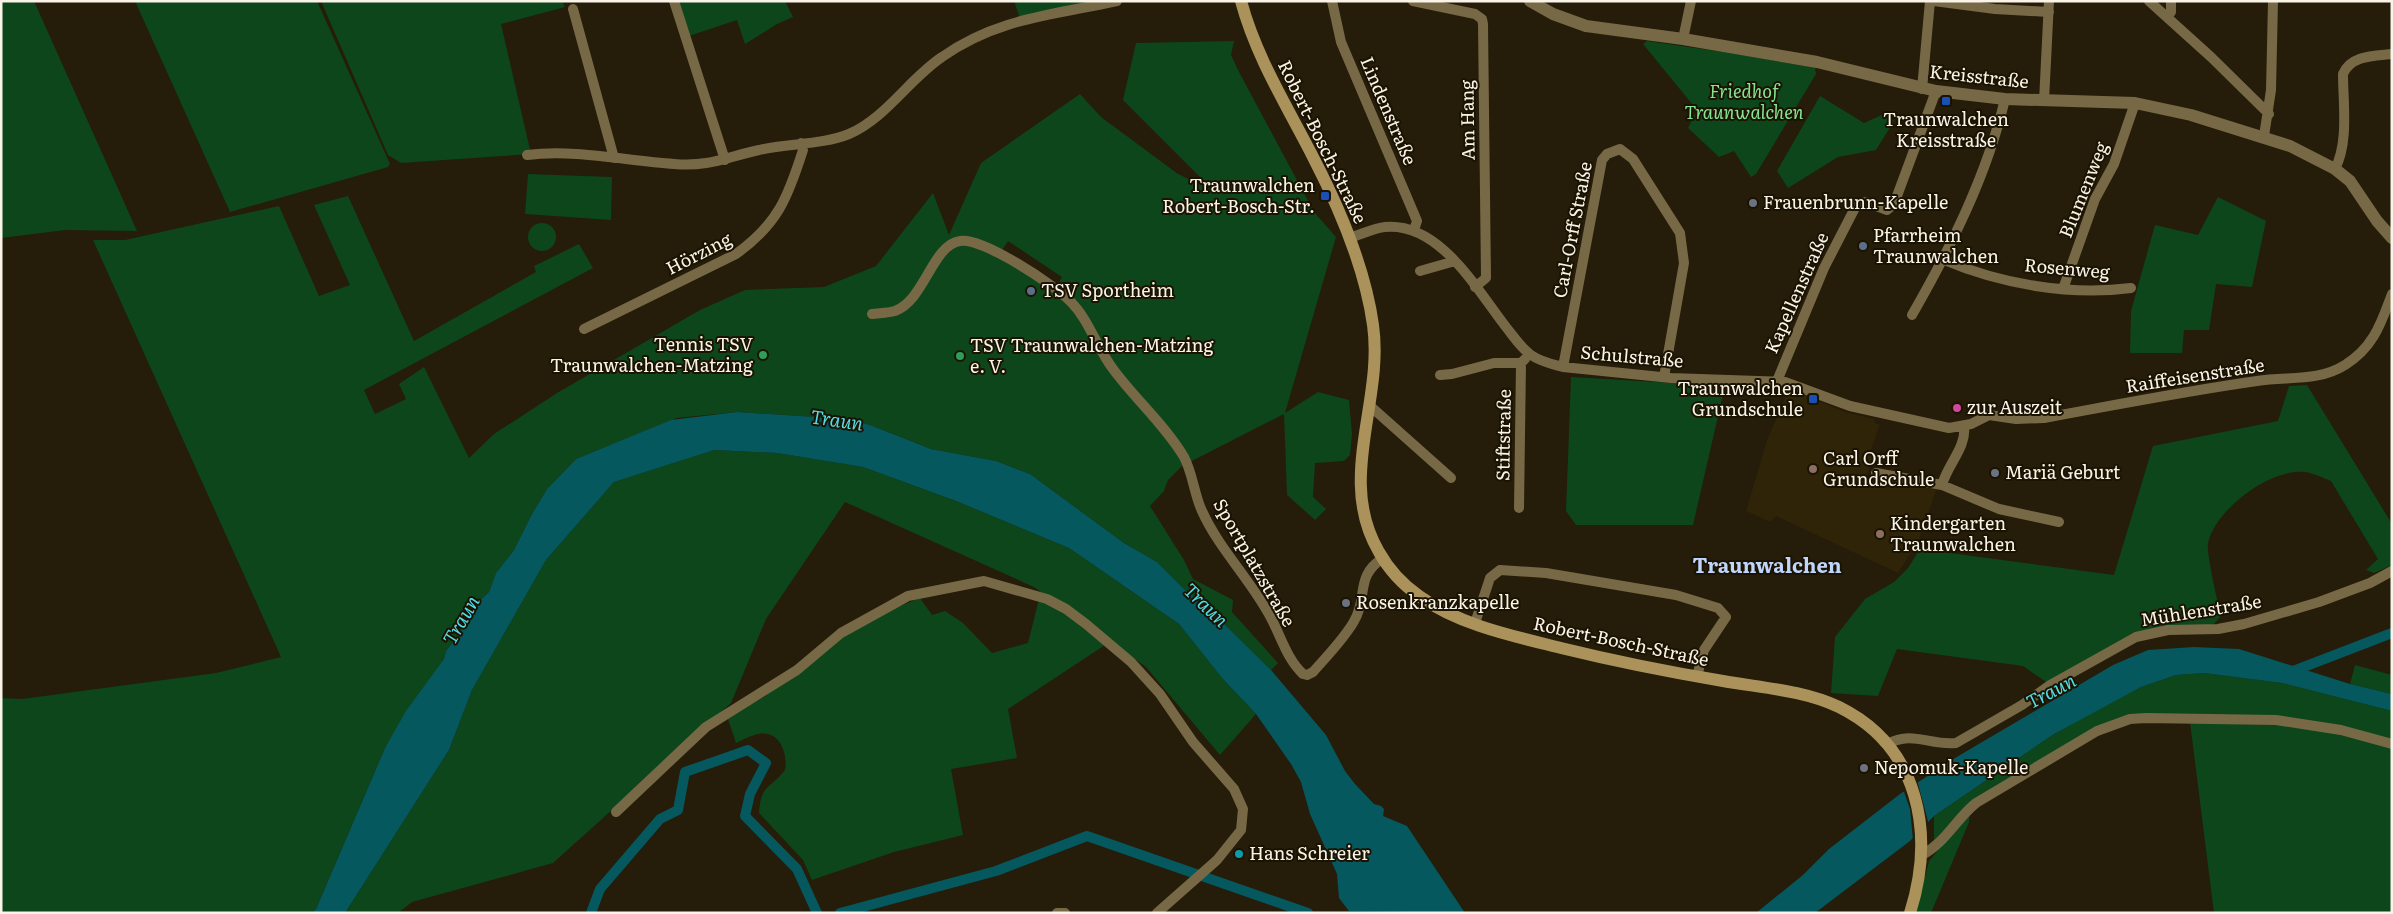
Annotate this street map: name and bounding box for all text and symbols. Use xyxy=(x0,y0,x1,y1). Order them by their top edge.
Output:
street label: Lindenstraße xyxy=(1354,52,1424,169)
street label: Robert-Bosch-Straße xyxy=(1272,55,1375,228)
street label: Kreisstraße xyxy=(1928,57,2030,94)
park label: Friedhof Traunwalchen xyxy=(1685,77,1804,125)
street label: Am Hang xyxy=(1452,79,1481,161)
marker: Traunwalchen Kreisstraße xyxy=(1940,95,1952,107)
place label: Traunwalchen Kreisstraße xyxy=(1883,105,2009,153)
street label: Blumenweg xyxy=(2051,136,2114,242)
street label: Carl-Orff Straße xyxy=(1545,159,1598,300)
place label: Traunwalchen Robert-Bosch-Str. xyxy=(1162,171,1315,219)
place label: Frauenbrunn-Kapelle xyxy=(1763,188,1948,215)
marker: Traunwalchen Robert-Bosch-Str. xyxy=(1319,190,1331,202)
marker: Frauenbrunn-Kapelle xyxy=(1747,197,1759,209)
place label: Pfarrheim Traunwalchen xyxy=(1873,221,1999,269)
street label: Hörzing xyxy=(661,224,737,281)
street label: Kapellenstraße xyxy=(1757,227,1834,357)
marker: Pfarrheim Traunwalchen xyxy=(1857,240,1869,252)
street label: Rosenweg xyxy=(2023,250,2112,285)
place label: TSV Sportheim xyxy=(1041,276,1174,303)
marker: TSV Sportheim xyxy=(1025,285,1037,297)
place label: Tennis TSV Traunwalchen-Matzing xyxy=(550,330,754,378)
place label: TSV Traunwalchen-Matzing e. V. xyxy=(970,331,1214,379)
street label: Schulstraße xyxy=(1580,338,1685,373)
marker: Tennis TSV Traunwalchen-Matzing xyxy=(757,349,769,361)
marker: TSV Traunwalchen-Matzing e. V. xyxy=(954,350,966,362)
street label: Raiffeisenstraße xyxy=(2123,350,2266,399)
place label: Traunwalchen Grundschule xyxy=(1677,374,1803,422)
street label: Stiftstraße xyxy=(1488,389,1517,481)
marker: Traunwalchen Grundschule xyxy=(1807,393,1819,405)
place label: zur Auszeit xyxy=(1967,393,2063,420)
water label: Traun xyxy=(809,401,866,437)
marker: zur Auszeit xyxy=(1951,402,1963,414)
place label: Carl Orff Grundschule xyxy=(1823,444,1934,492)
place label: Mariä Geburt xyxy=(2005,458,2121,485)
marker: Carl Orff Grundschule xyxy=(1807,463,1819,475)
marker: Mariä Geburt xyxy=(1989,467,2001,479)
street label: Sportplatzstraße xyxy=(1208,493,1303,631)
place label: Kindergarten Traunwalchen xyxy=(1890,509,2016,557)
marker: Kindergarten Traunwalchen xyxy=(1874,528,1886,540)
district label: Traunwalchen xyxy=(1692,549,1842,579)
water label: Traun xyxy=(1178,576,1236,633)
street label: Mühlenstraße xyxy=(2138,587,2263,632)
place label: Rosenkranzkapelle xyxy=(1356,588,1519,615)
water label: Traun xyxy=(435,589,486,649)
marker: Rosenkranzkapelle xyxy=(1340,597,1352,609)
street label: Robert-Bosch-Straße xyxy=(1531,609,1712,672)
water label: Traun xyxy=(2021,665,2081,715)
place label: Nepomuk-Kapelle xyxy=(1874,753,2028,780)
marker: Nepomuk-Kapelle xyxy=(1858,762,1870,774)
place label: Hans Schreier xyxy=(1249,839,1370,866)
marker: Hans Schreier xyxy=(1233,848,1245,860)

